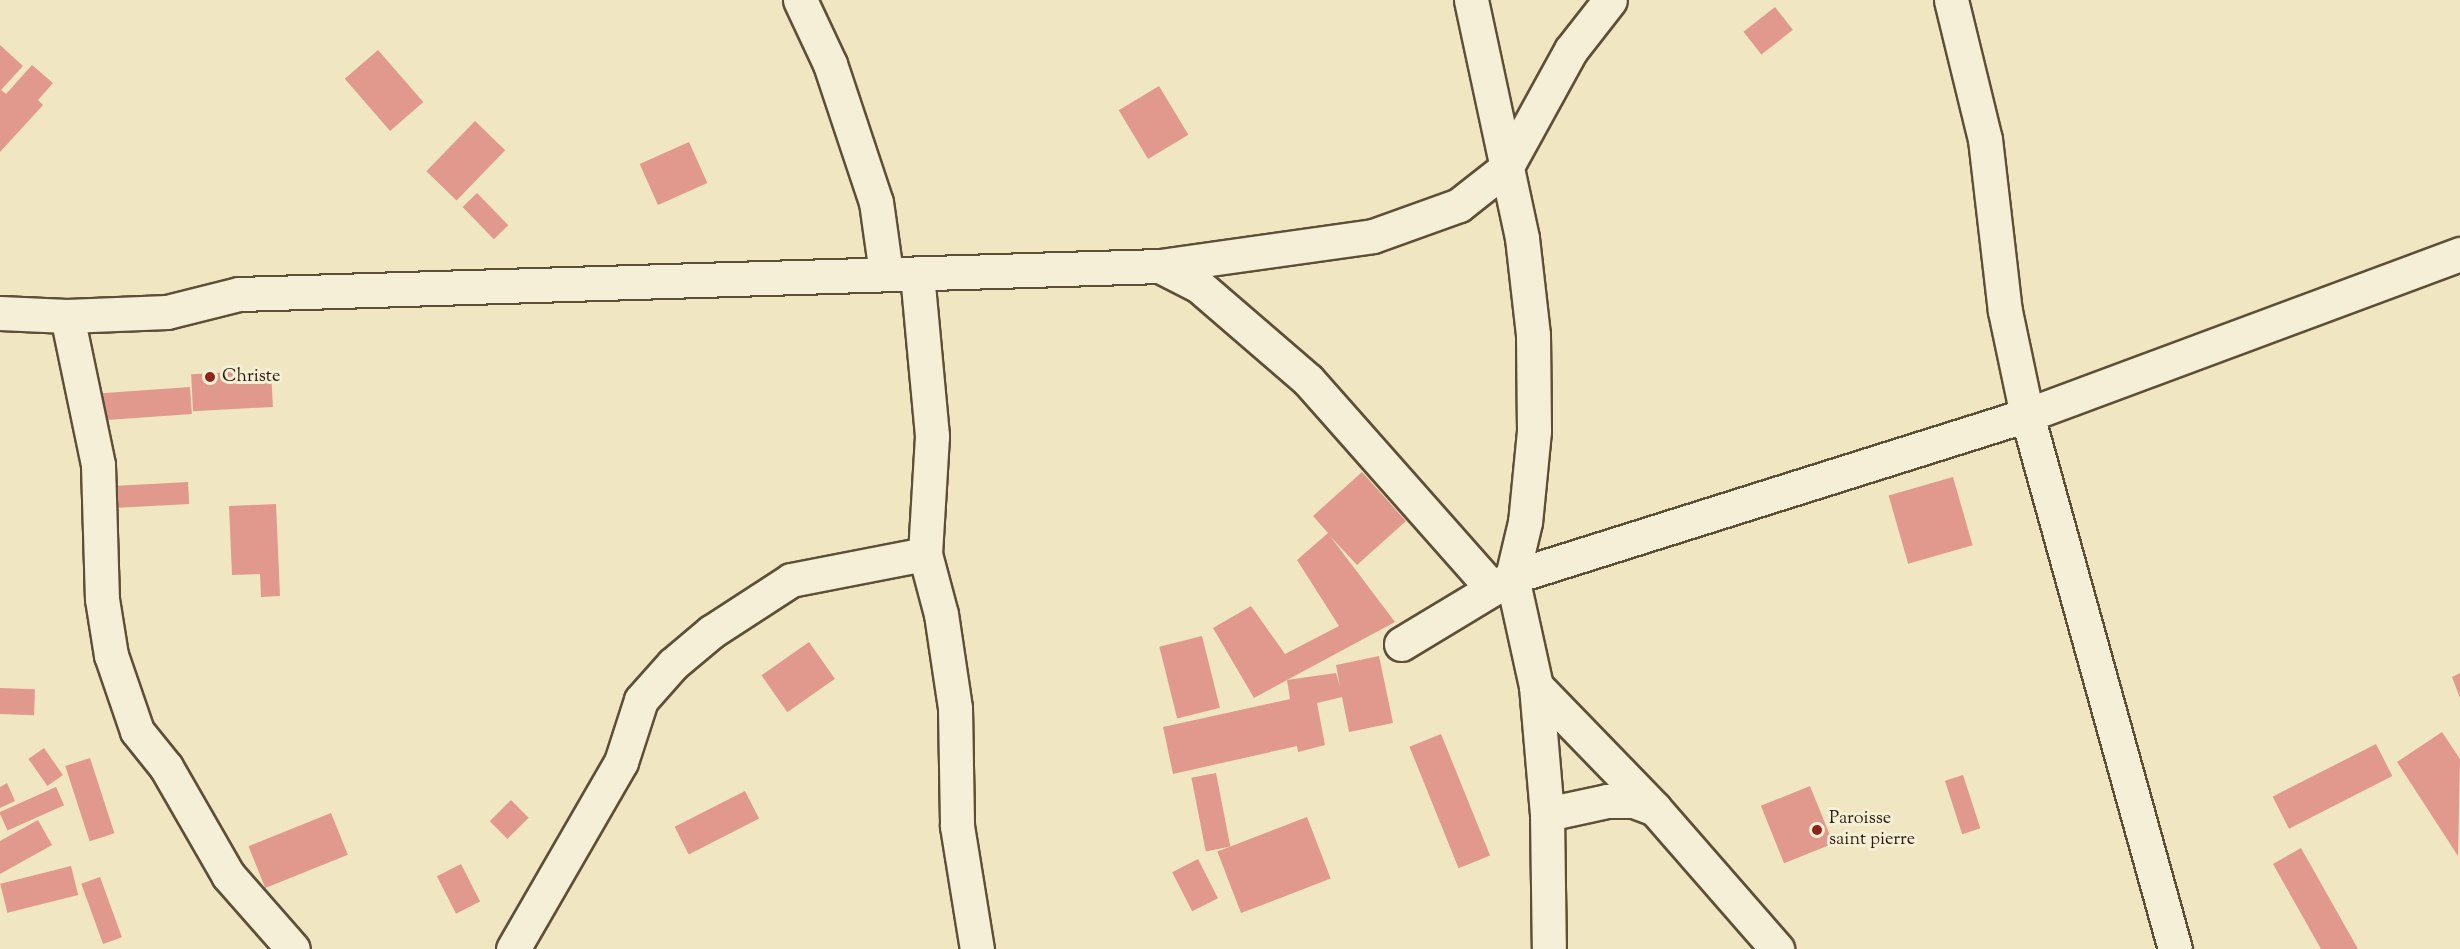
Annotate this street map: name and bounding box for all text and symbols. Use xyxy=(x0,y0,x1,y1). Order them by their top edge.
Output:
place label: Christe xyxy=(222,366,280,388)
marker: Christe xyxy=(203,370,217,384)
place label: Paroisse saint pierre xyxy=(1829,809,1915,852)
marker: Paroisse saint pierre xyxy=(1810,823,1824,837)

